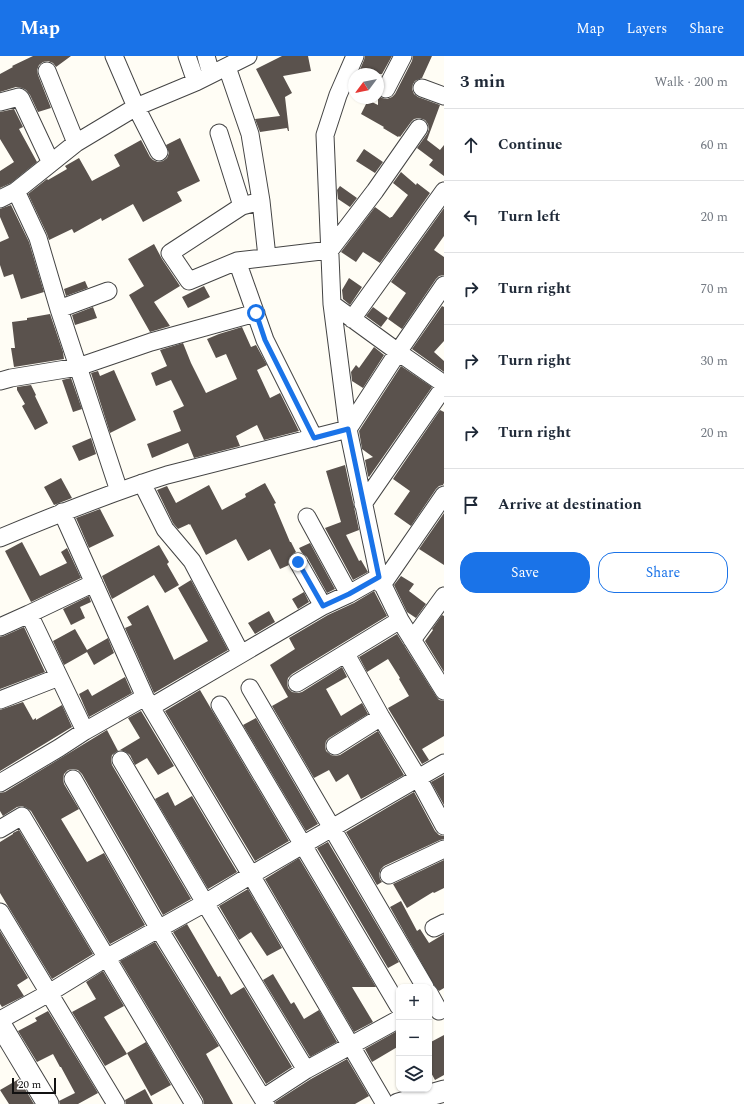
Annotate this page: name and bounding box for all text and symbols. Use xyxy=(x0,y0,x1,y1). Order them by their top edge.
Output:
text: Map xyxy=(20,14,60,43)
text: Map xyxy=(576,18,605,39)
text: Layers xyxy=(627,18,667,39)
text: Share xyxy=(689,18,724,39)
north arrow xyxy=(348,68,384,104)
text: 3 min xyxy=(460,69,505,95)
text: Walk · 200 m xyxy=(654,72,728,92)
text: Continue xyxy=(498,133,563,156)
icon: ahead xyxy=(460,134,482,156)
text: 60 m xyxy=(701,135,728,155)
text: Turn left xyxy=(498,205,560,228)
icon: left xyxy=(460,206,482,228)
text: 20 m xyxy=(701,207,728,227)
text: Turn right xyxy=(498,277,571,300)
icon: right xyxy=(460,278,482,300)
text: 70 m xyxy=(701,279,728,299)
route start xyxy=(247,304,265,322)
text: Turn right xyxy=(498,349,571,372)
icon: right xyxy=(460,350,482,372)
text: 30 m xyxy=(701,351,728,371)
text: Turn right xyxy=(498,421,571,444)
icon: right xyxy=(460,422,482,444)
text: 20 m xyxy=(701,423,728,443)
text: Arrive at destination xyxy=(498,493,642,516)
icon: arrive xyxy=(460,494,482,516)
button: Save xyxy=(460,552,590,593)
button: Share xyxy=(598,552,728,593)
route end xyxy=(289,553,307,571)
map controls xyxy=(396,984,432,1092)
button: + xyxy=(396,984,432,1020)
button: − xyxy=(396,1020,432,1056)
button: layers xyxy=(396,1056,432,1092)
scale bar xyxy=(12,1076,56,1095)
text: 20 m xyxy=(18,1076,41,1093)

